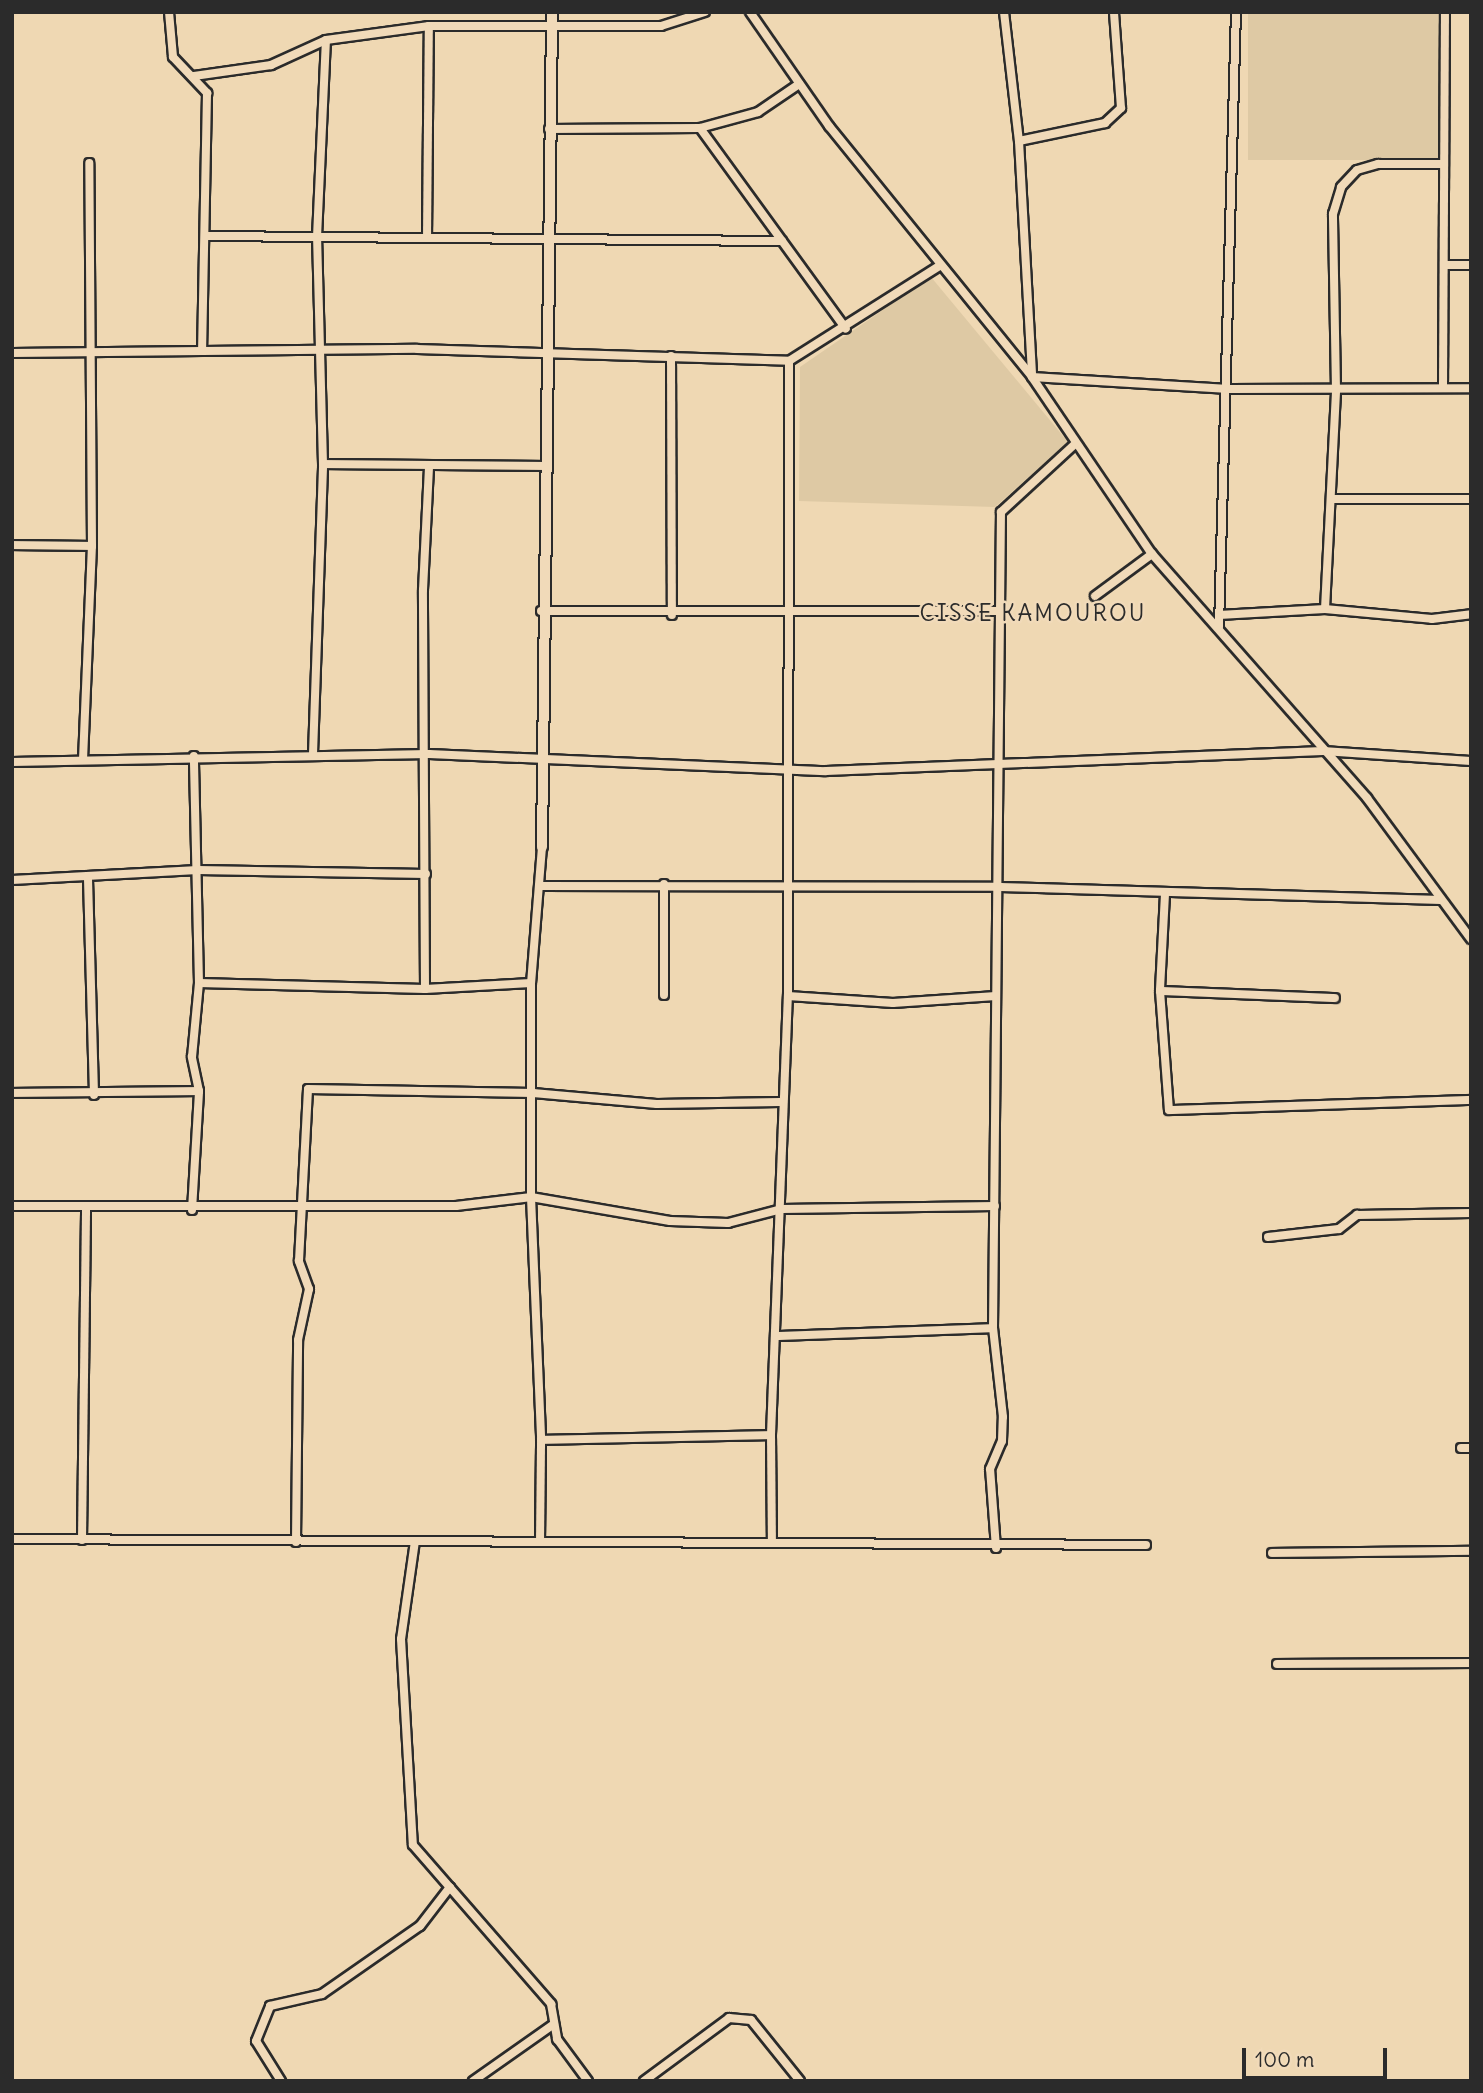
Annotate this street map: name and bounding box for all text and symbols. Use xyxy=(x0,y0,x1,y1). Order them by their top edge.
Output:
district label: CISSE KAMOUROU xyxy=(921,599,1145,627)
scale bar xyxy=(1245,2034,1390,2078)
text: 100 m xyxy=(1255,2046,1314,2073)

